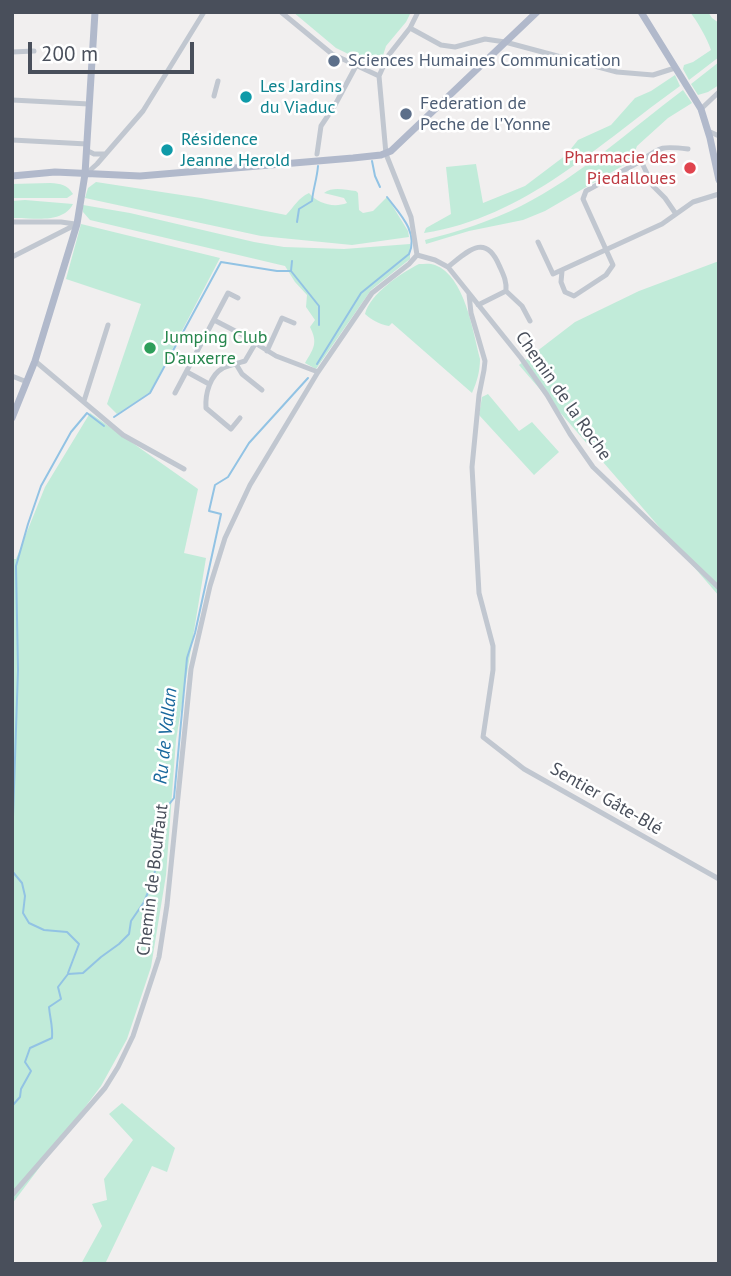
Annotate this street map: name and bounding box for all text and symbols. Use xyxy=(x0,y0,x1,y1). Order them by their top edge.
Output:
scale bar xyxy=(32,28,198,72)
text: 200 m xyxy=(41,40,98,67)
place label: Sciences Humaines Communication xyxy=(348,50,621,72)
marker: Sciences Humaines Communication xyxy=(326,53,342,69)
place label: Les Jardins du Viaduc xyxy=(260,76,342,119)
marker: Les Jardins du Viaduc xyxy=(238,89,254,105)
place label: Federation de Peche de l'Yonne xyxy=(420,93,551,136)
marker: Federation de Peche de l'Yonne xyxy=(398,106,414,122)
place label: Résidence Jeanne Herold xyxy=(181,129,290,172)
marker: Résidence Jeanne Herold xyxy=(159,142,175,158)
place label: Pharmacie des Piedalloues xyxy=(564,147,676,190)
marker: Pharmacie des Piedalloues xyxy=(682,160,698,176)
place label: Jumping Club D'auxerre xyxy=(164,327,267,370)
street label: Chemin de la Roche xyxy=(510,327,616,465)
marker: Jumping Club D'auxerre xyxy=(142,340,158,356)
water label: Ru de Vallan xyxy=(150,687,182,785)
street label: Sentier Gâte-Blé xyxy=(546,758,666,840)
street label: Chemin de Bouffaut xyxy=(133,803,173,957)

